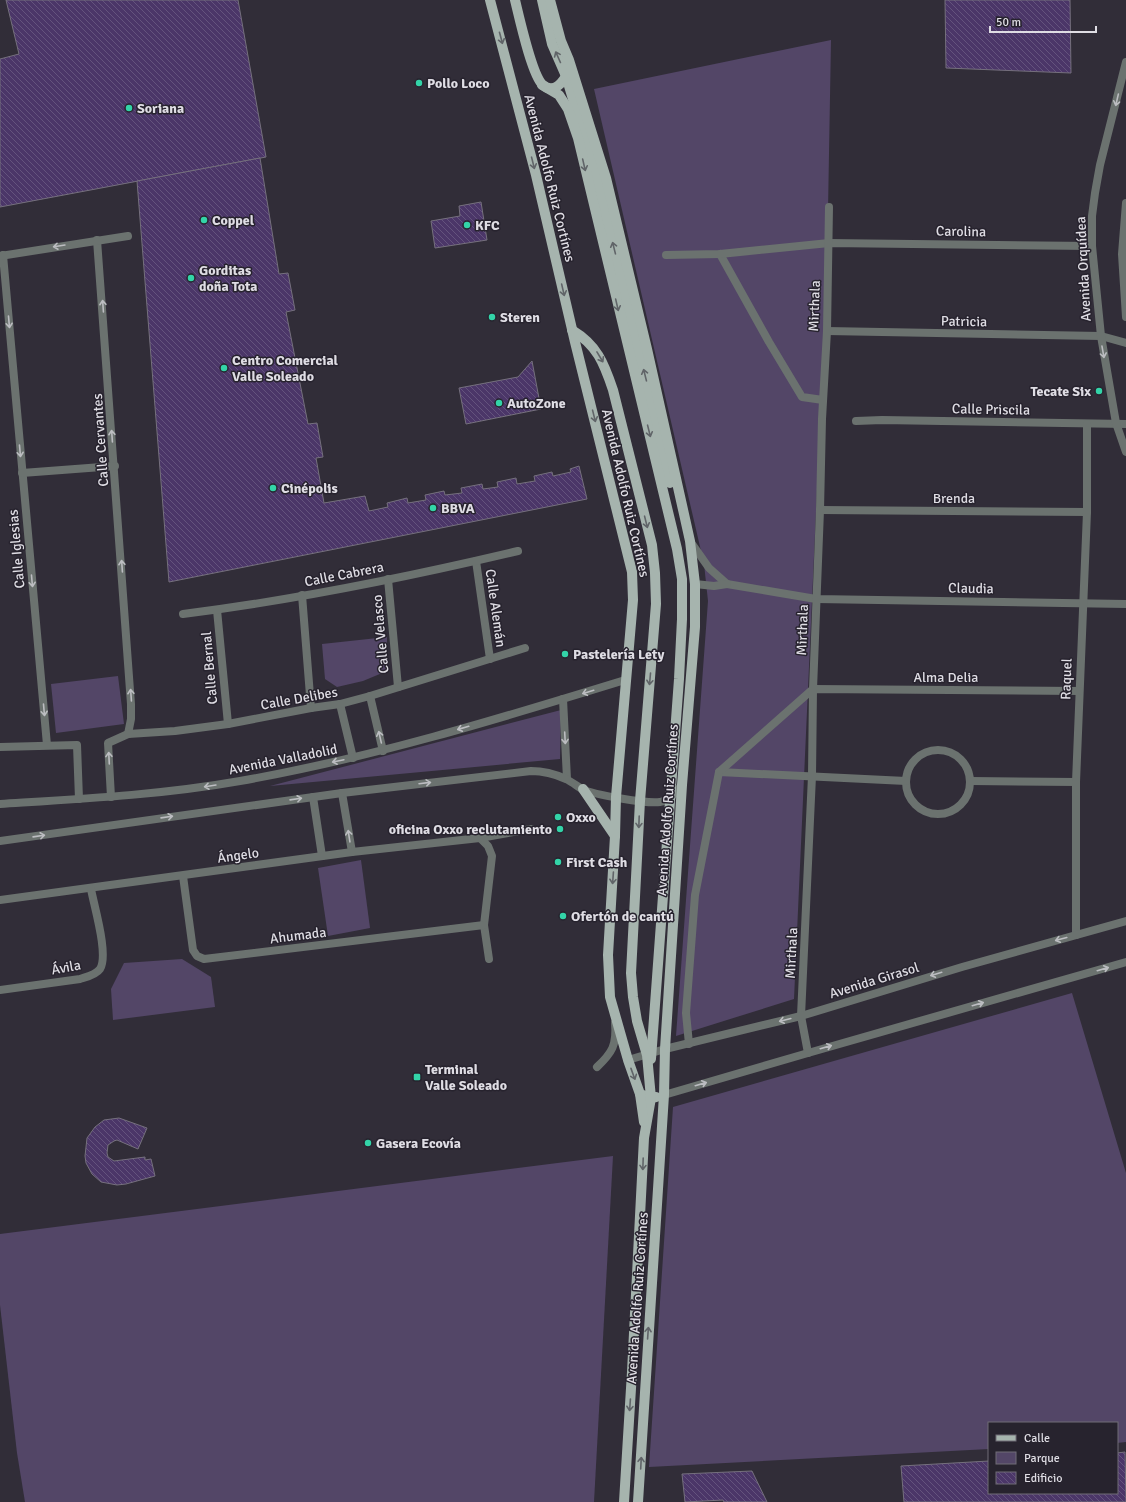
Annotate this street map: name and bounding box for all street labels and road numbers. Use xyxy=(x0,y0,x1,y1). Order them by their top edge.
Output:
street label: Avenida Adolfo Ruiz Cortínes xyxy=(520,93,579,264)
street label: Avenida Orquídea xyxy=(1072,216,1095,322)
street label: Carolina xyxy=(936,223,986,240)
street label: Mirthala xyxy=(805,280,824,332)
street label: Patricia xyxy=(941,313,987,330)
street label: Calle Cervantes xyxy=(89,393,112,487)
street label: Calle Priscila xyxy=(952,400,1030,419)
street label: Avenida Adolfo Ruiz Cortínes xyxy=(598,407,653,579)
street label: Brenda xyxy=(933,490,975,507)
street label: Calle Iglesias xyxy=(5,509,28,589)
street label: Calle Cabrera xyxy=(303,558,385,591)
street label: Calle Alemán xyxy=(482,568,509,648)
street label: Claudia xyxy=(948,580,994,597)
street label: Calle Velasco xyxy=(369,594,392,674)
street label: Mirthala xyxy=(793,604,812,656)
street label: Calle Bernal xyxy=(198,631,221,705)
street label: Raquel xyxy=(1057,658,1076,700)
street label: Alma Delia xyxy=(914,669,978,686)
street label: Calle Delibes xyxy=(259,683,339,714)
street label: Avenida Adolfo Ruiz Cortínes xyxy=(653,724,682,896)
street label: Avenida Valladolid xyxy=(227,741,339,778)
street label: Ángelo xyxy=(216,844,260,867)
street label: Ahumada xyxy=(269,924,327,947)
street label: Mirthala xyxy=(782,927,801,979)
street label: Ávila xyxy=(50,957,82,978)
street label: Avenida Girasol xyxy=(827,959,921,1002)
street label: Avenida Adolfo Ruiz Cortínes xyxy=(623,1212,652,1384)

